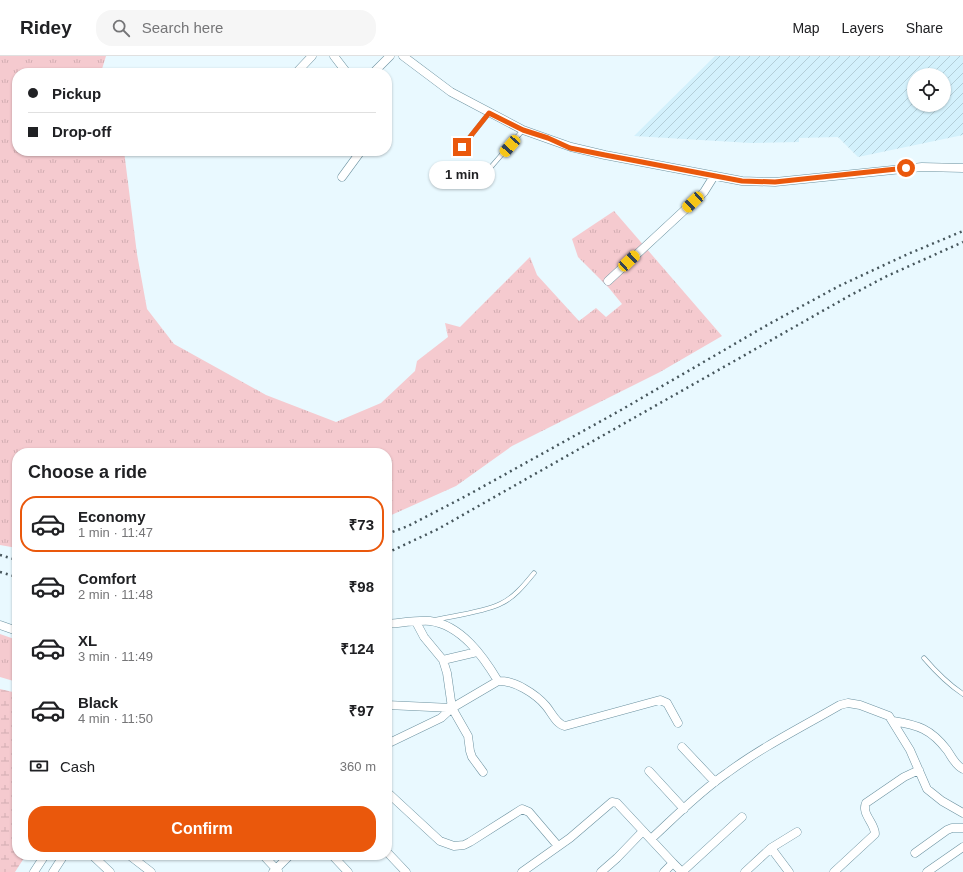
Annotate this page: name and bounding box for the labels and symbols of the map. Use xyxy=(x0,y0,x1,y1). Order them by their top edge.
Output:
car xyxy=(498,133,522,159)
route end xyxy=(453,138,471,156)
route start xyxy=(897,159,915,177)
callout: 1 min xyxy=(429,161,495,189)
car xyxy=(680,189,706,215)
car xyxy=(616,248,642,274)

